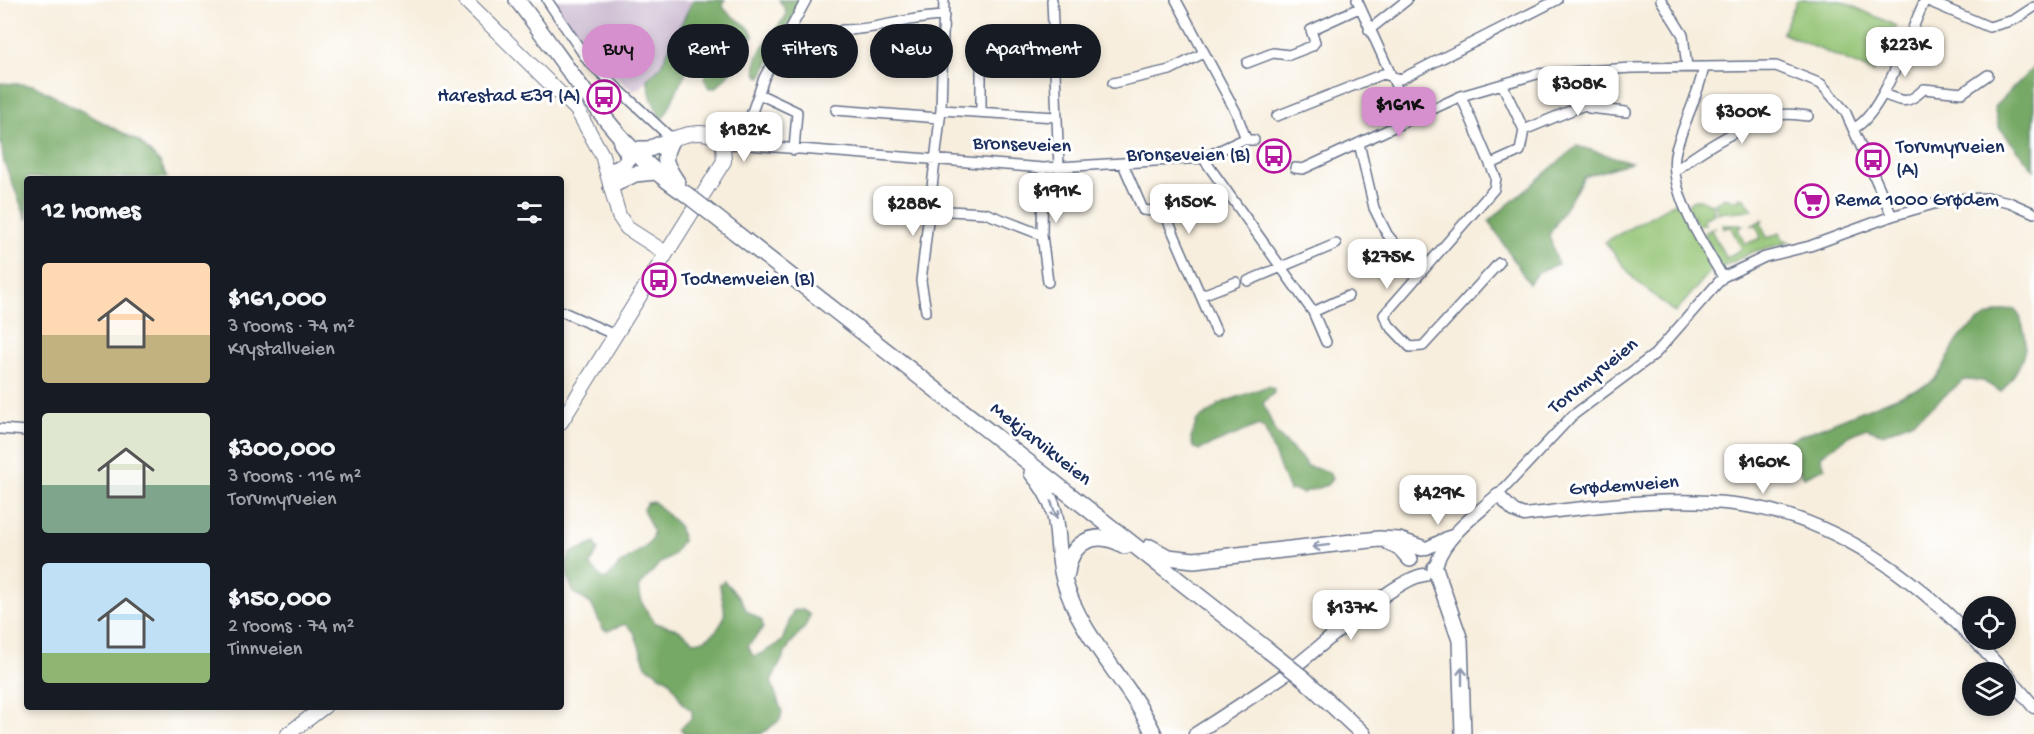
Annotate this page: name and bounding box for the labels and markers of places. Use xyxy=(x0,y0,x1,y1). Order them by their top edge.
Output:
pin: $223K xyxy=(1863,27,1947,78)
pin: $308K xyxy=(1536,66,1620,117)
bus stop icon: Harestad E39 (A) xyxy=(586,79,622,115)
place label: Harestad E39 (A) xyxy=(437,86,581,109)
pin: $161K xyxy=(1357,87,1441,138)
pin: $300K xyxy=(1700,94,1784,145)
pin: $182K xyxy=(702,112,786,163)
place label: Torvmyrveien (A) xyxy=(1895,137,2005,183)
bus stop icon: Bronseveien (B) xyxy=(1256,138,1292,174)
bus stop icon: Torvmyrveien (A) xyxy=(1855,142,1891,178)
place label: Bronseveien (B) xyxy=(1126,145,1251,168)
pin: $191K xyxy=(1014,173,1098,224)
supermarket icon: Rema 1000 Grødem xyxy=(1794,183,1830,219)
pin: $150K xyxy=(1147,184,1231,235)
pin: $288K xyxy=(871,186,955,237)
place label: Rema 1000 Grødem xyxy=(1835,190,1999,213)
pin: $275K xyxy=(1345,239,1429,290)
bus stop icon: Todnemveien (B) xyxy=(641,262,677,298)
place label: Todnemveien (B) xyxy=(681,269,815,292)
pin: $160K xyxy=(1721,444,1805,495)
pin: $429K xyxy=(1396,475,1480,526)
pin: $137K xyxy=(1309,590,1393,641)

